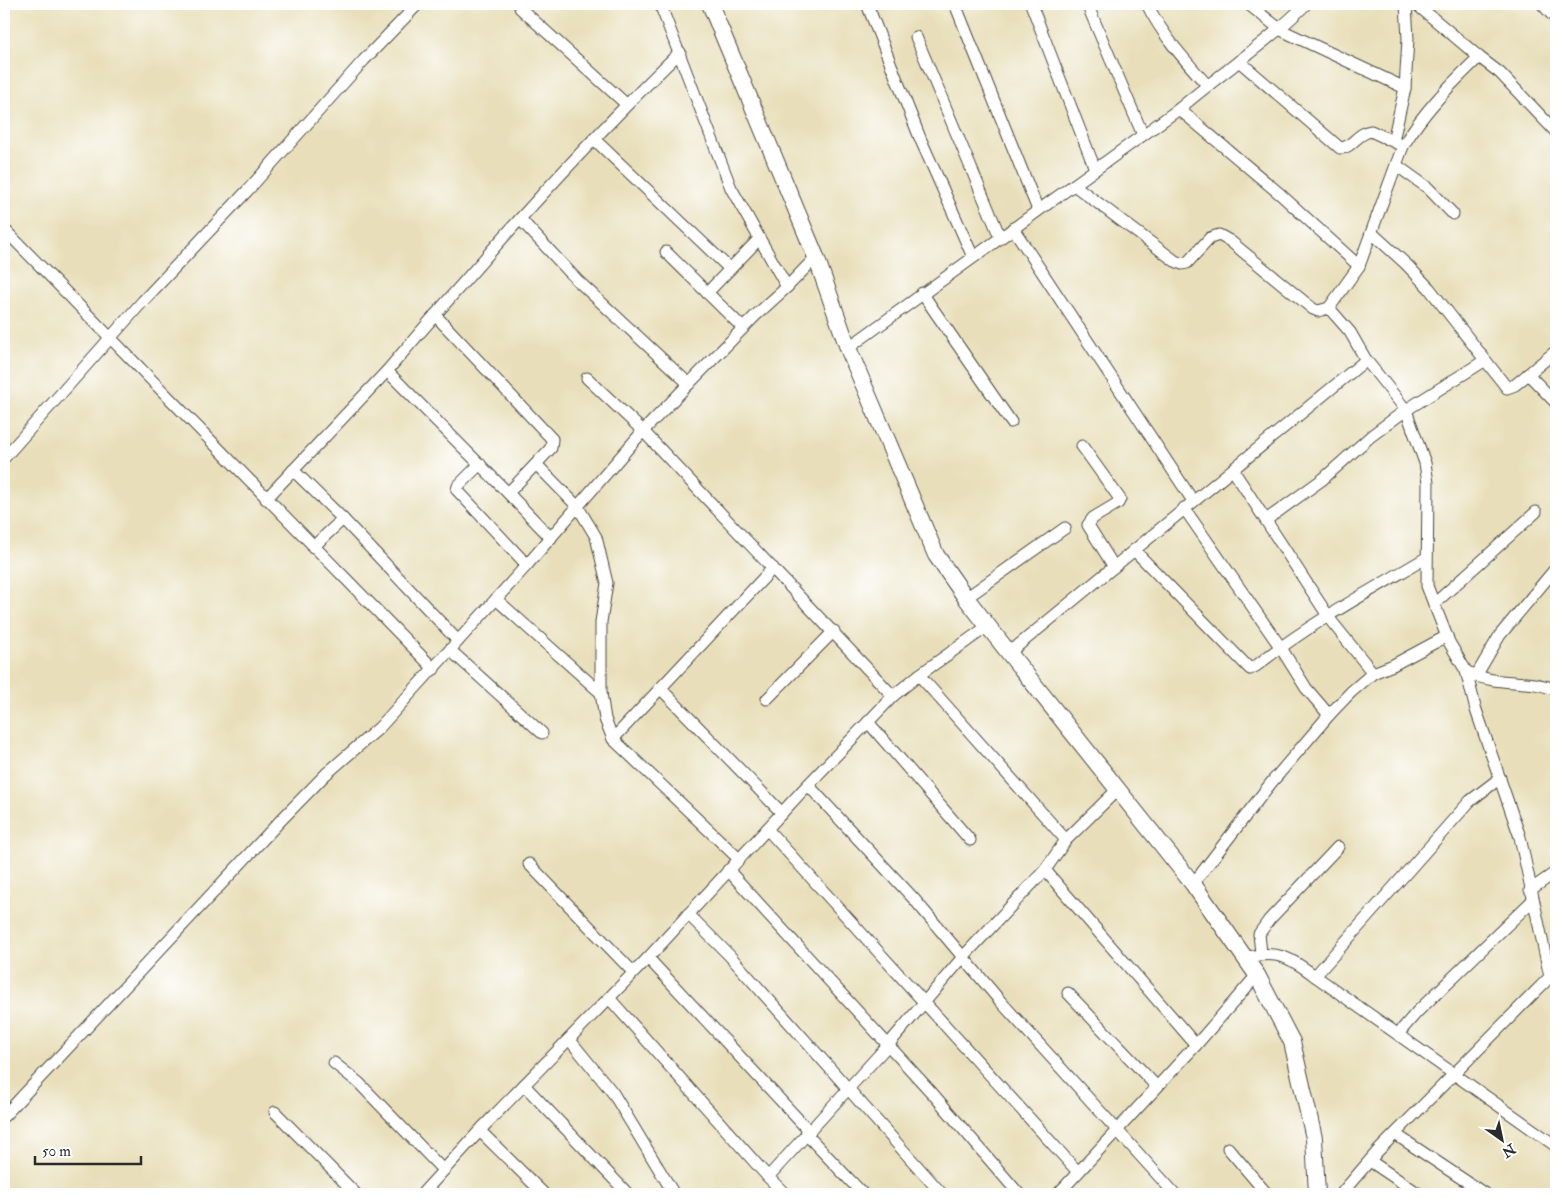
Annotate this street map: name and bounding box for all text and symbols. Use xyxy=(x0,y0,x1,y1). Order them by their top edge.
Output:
north arrow xyxy=(1478,1116,1528,1166)
scale bar xyxy=(35,1133,141,1165)
text: N xyxy=(1499,1139,1520,1161)
text: 50 m xyxy=(42,1142,71,1161)

